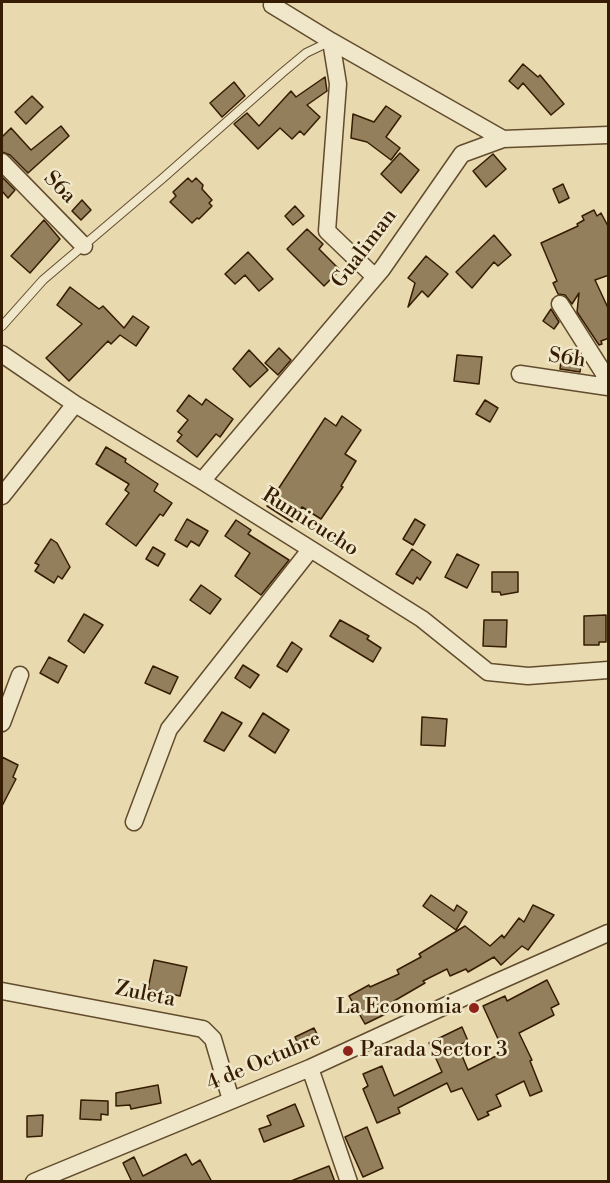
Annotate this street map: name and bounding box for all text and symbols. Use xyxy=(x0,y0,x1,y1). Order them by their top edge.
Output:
street label: S6a xyxy=(38,167,80,209)
street label: Gualiman xyxy=(327,204,403,294)
street label: S6h xyxy=(547,344,587,374)
street label: Rumicucho xyxy=(257,483,363,563)
street label: Zuleta xyxy=(113,977,177,1013)
place label: La Economia xyxy=(336,995,462,1021)
marker: La Economia xyxy=(467,1001,481,1015)
street label: 4 de Octubre xyxy=(203,1027,325,1097)
place label: Parada Sector 3 xyxy=(360,1038,508,1064)
marker: Parada Sector 3 xyxy=(341,1044,355,1058)

